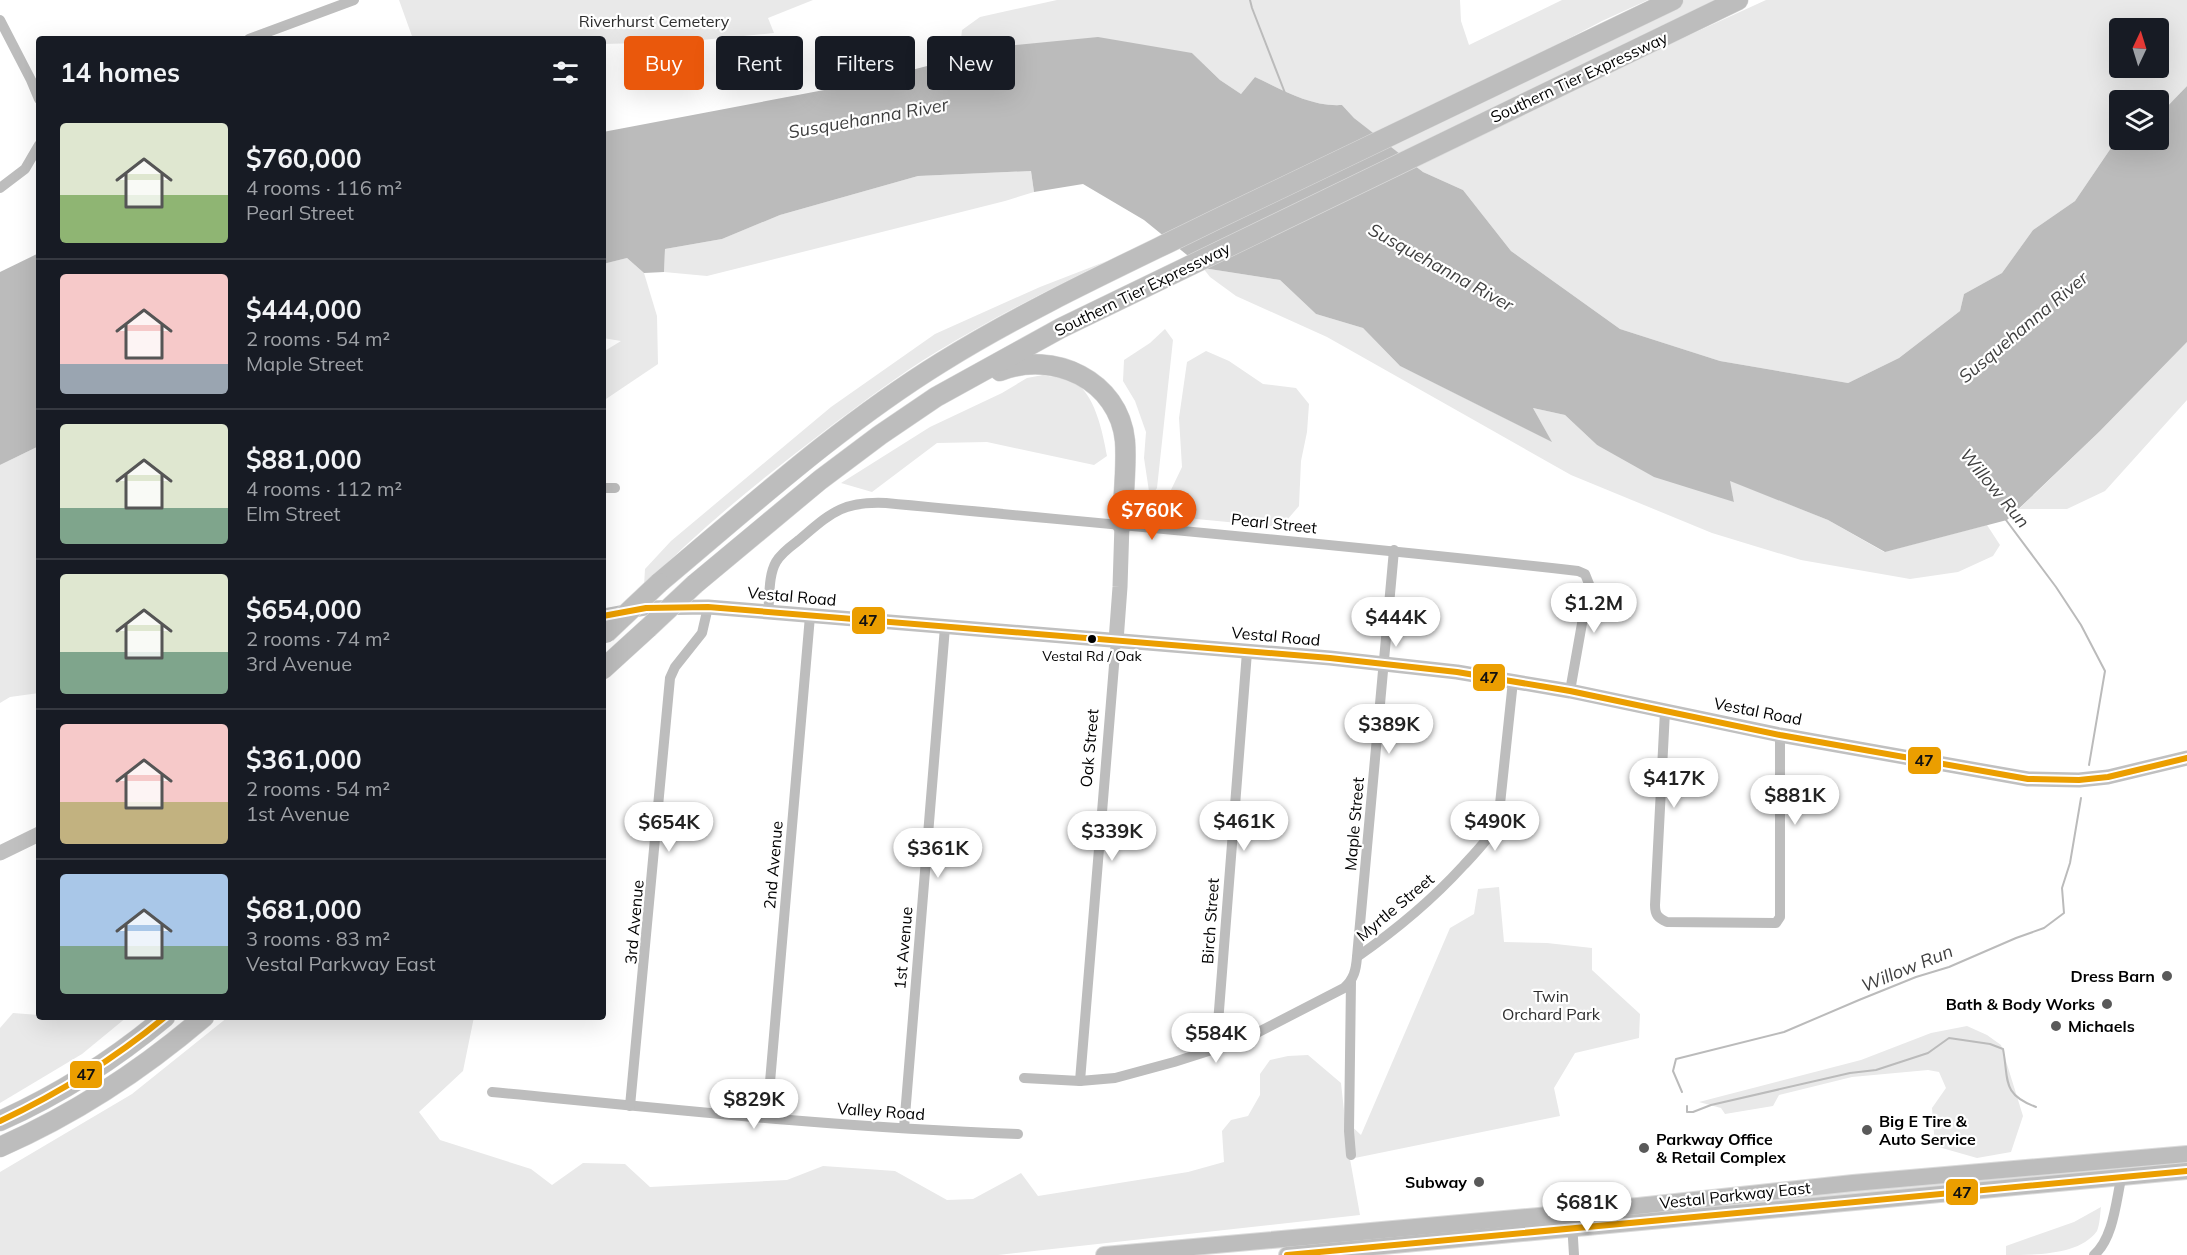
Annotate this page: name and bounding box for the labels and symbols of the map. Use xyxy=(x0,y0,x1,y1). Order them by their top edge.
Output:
park label: Riverhurst Cemetery xyxy=(579,11,730,31)
north arrow xyxy=(2109,18,2169,78)
street label: Southern Tier Expressway xyxy=(1487,27,1671,127)
water label: Susquehanna River xyxy=(786,92,951,143)
water label: Susquehanna River xyxy=(1365,218,1519,317)
street label: Southern Tier Expressway xyxy=(1051,237,1234,340)
water label: Susquehanna River xyxy=(1954,265,2094,388)
water label: Willow Run xyxy=(1955,444,2035,532)
pin: $760K xyxy=(1110,490,1194,541)
street label: Pearl Street xyxy=(1230,509,1318,538)
street label: Vestal Road xyxy=(747,582,837,610)
pin: $1.2M xyxy=(1552,583,1636,634)
pin: $444K xyxy=(1354,597,1438,648)
line badge: 47 xyxy=(851,606,886,635)
text: 47 xyxy=(858,610,878,630)
street label: Vestal Road xyxy=(1231,622,1321,650)
marker: Vestal Rd / Oak xyxy=(1086,633,1098,645)
place label: Vestal Rd / Oak xyxy=(1042,647,1142,665)
line badge: 47 xyxy=(1472,663,1506,692)
text: 47 xyxy=(1479,667,1499,687)
street label: Vestal Road xyxy=(1712,693,1804,729)
pin: $389K xyxy=(1347,704,1431,755)
street label: Oak Street xyxy=(1076,708,1102,788)
line badge: 47 xyxy=(1907,746,1942,775)
text: 47 xyxy=(1914,750,1934,770)
pin: $417K xyxy=(1632,758,1716,809)
pin: $881K xyxy=(1753,775,1837,826)
street label: Maple Street xyxy=(1340,776,1368,872)
pin: $461K xyxy=(1202,801,1286,852)
pin: $490K xyxy=(1453,801,1537,852)
pin: $654K xyxy=(627,802,711,853)
pin: $339K xyxy=(1070,811,1154,862)
street label: 2nd Avenue xyxy=(759,820,787,910)
pin: $361K xyxy=(896,828,980,879)
street label: Myrtle Street xyxy=(1352,869,1438,945)
street label: Birch Street xyxy=(1197,877,1223,965)
street label: 3rd Avenue xyxy=(620,879,648,965)
street label: 1st Avenue xyxy=(889,906,917,990)
water label: Willow Run xyxy=(1858,939,1956,997)
place label: Dress Barn xyxy=(2071,966,2155,986)
marker: Dress Barn xyxy=(2160,969,2174,983)
park label: Twin Orchard Park xyxy=(1502,986,1601,1024)
place label: Bath & Body Works xyxy=(1946,994,2095,1014)
marker: Bath & Body Works xyxy=(2100,997,2114,1011)
pin: $584K xyxy=(1174,1013,1258,1064)
place label: Michaels xyxy=(2068,1016,2135,1036)
marker: Michaels xyxy=(2049,1019,2063,1033)
line badge: 47 xyxy=(69,1060,103,1089)
text: 47 xyxy=(76,1064,96,1084)
pin: $829K xyxy=(712,1079,796,1130)
street label: Valley Road xyxy=(836,1098,926,1124)
place label: Big E Tire & Auto Service xyxy=(1879,1111,1976,1149)
marker: Big E Tire & Auto Service xyxy=(1860,1123,1874,1137)
place label: Parkway Office & Retail Complex xyxy=(1656,1129,1786,1167)
marker: Parkway Office & Retail Complex xyxy=(1637,1141,1651,1155)
place label: Subway xyxy=(1405,1172,1467,1192)
marker: Subway xyxy=(1472,1175,1486,1189)
street label: Vestal Parkway East xyxy=(1659,1177,1812,1213)
line badge: 47 xyxy=(1945,1178,1979,1206)
pin: $681K xyxy=(1545,1182,1629,1233)
text: 47 xyxy=(1952,1182,1972,1202)

